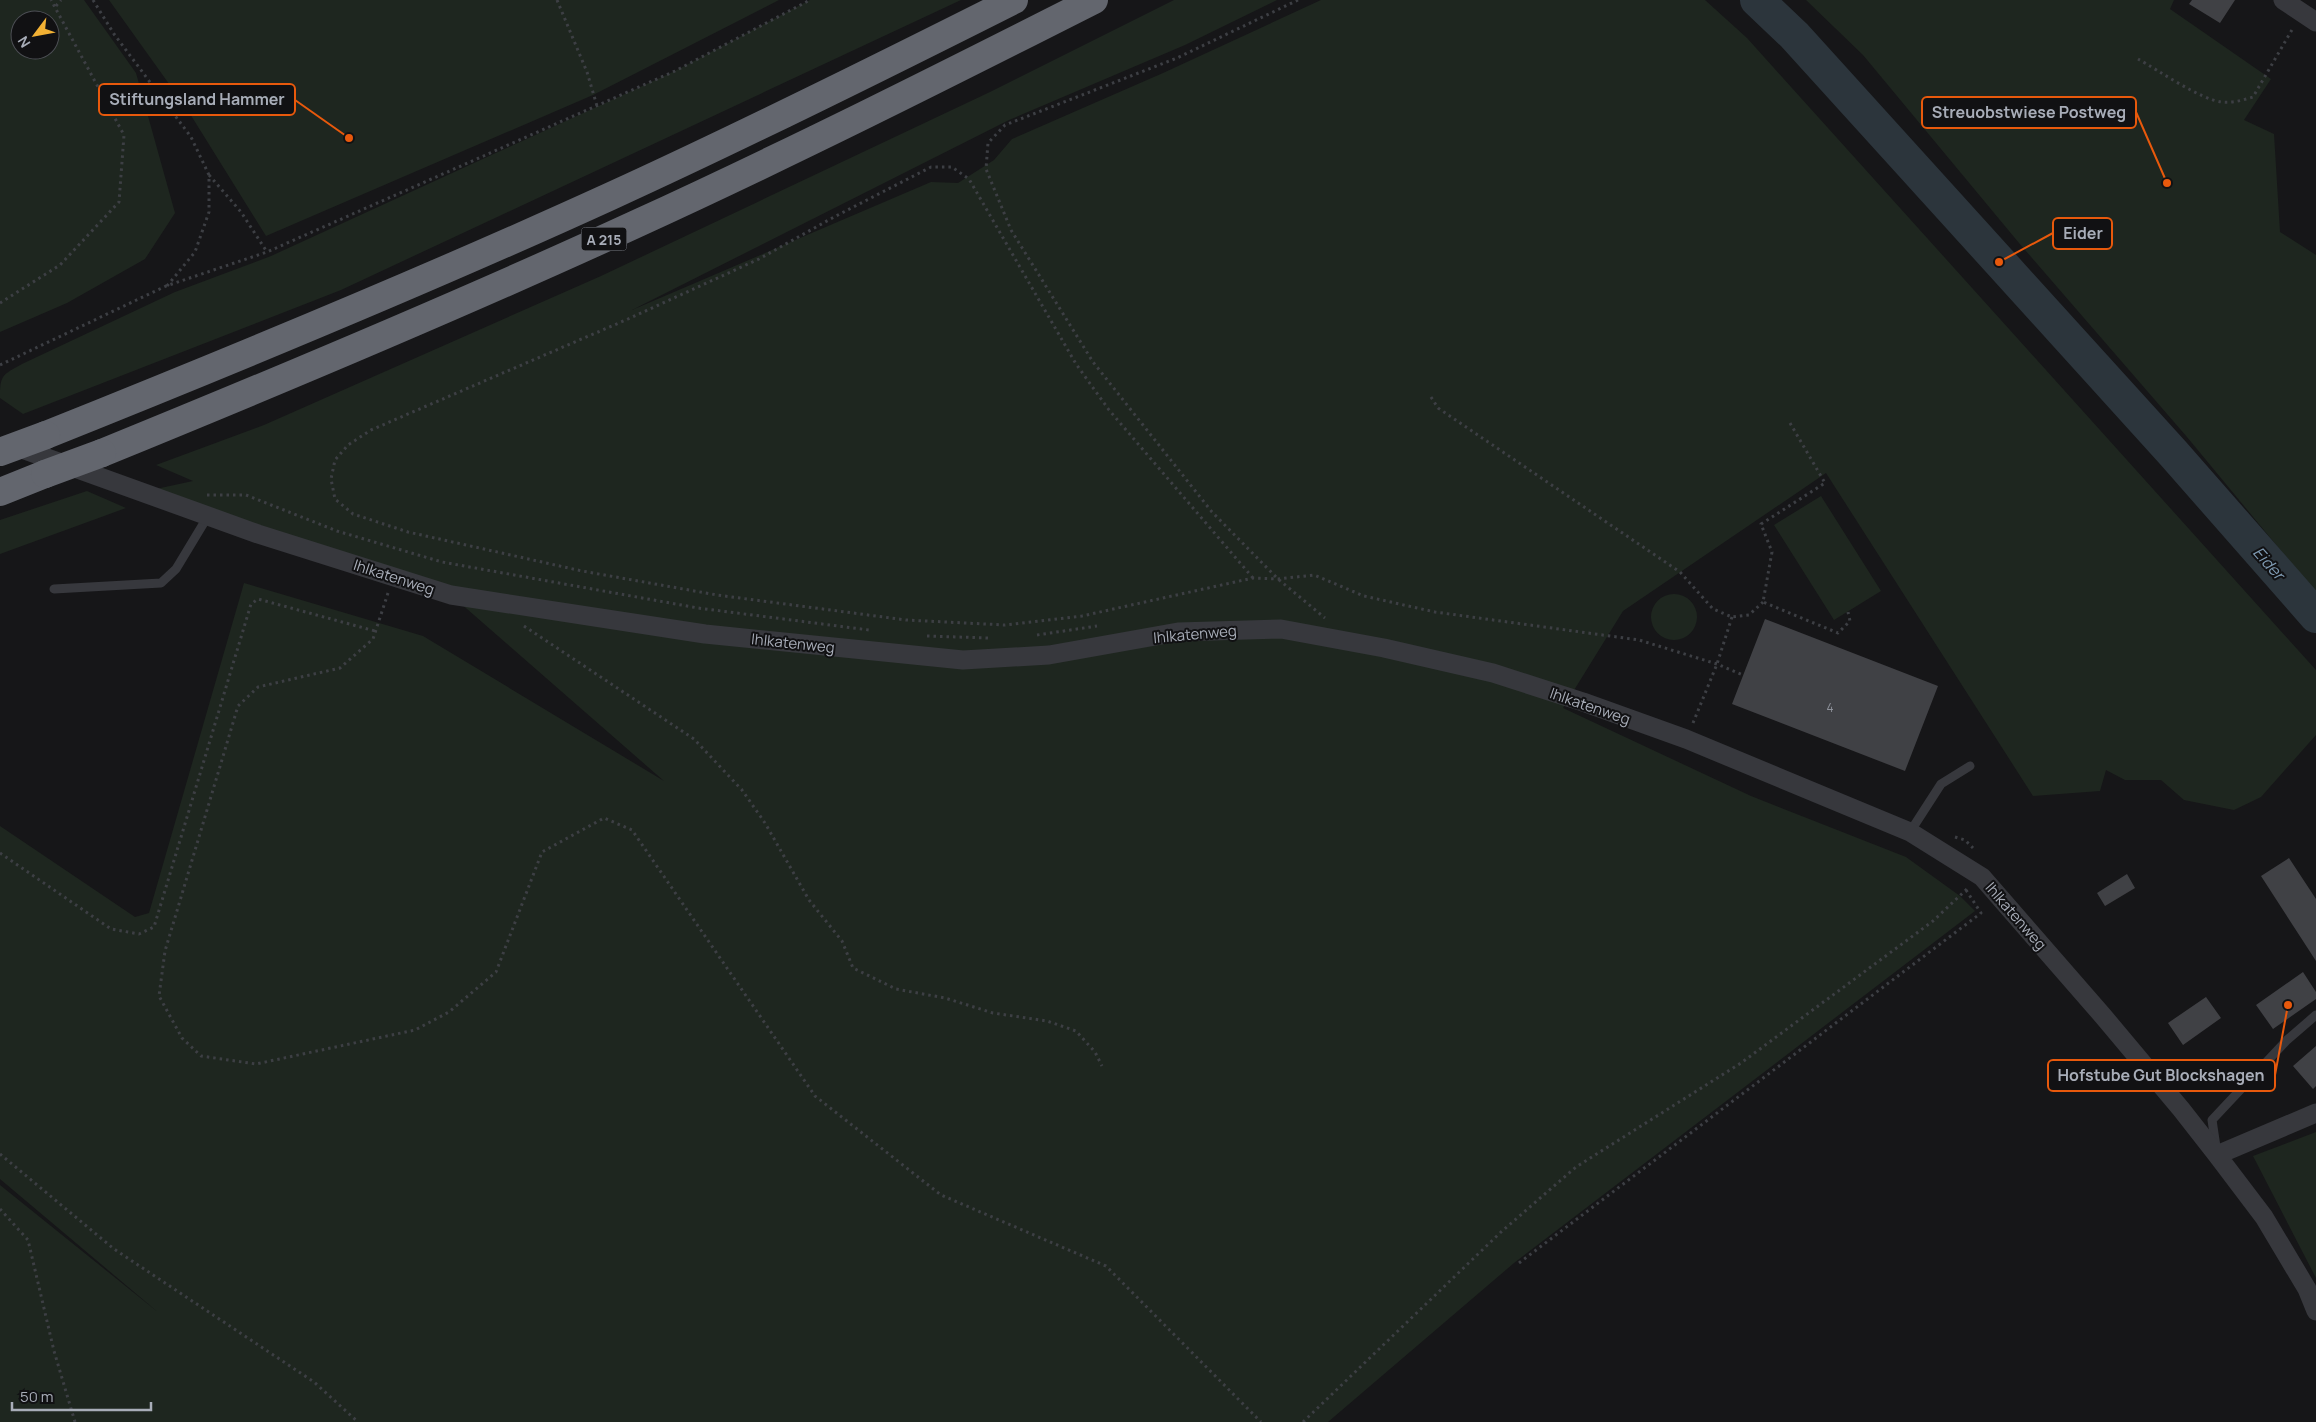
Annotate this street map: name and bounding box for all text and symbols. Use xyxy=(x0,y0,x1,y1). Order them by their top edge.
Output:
north arrow xyxy=(10,10,60,60)
text: N xyxy=(13,33,34,51)
callout: Stiftungsland Hammer xyxy=(99,84,295,115)
text: Stiftungsland Hammer xyxy=(109,88,285,110)
callout: Streuobstwiese Postweg xyxy=(1922,97,2136,128)
text: Streuobstwiese Postweg xyxy=(1932,101,2126,123)
callout: Eider xyxy=(2053,218,2112,249)
text: Eider xyxy=(2063,222,2103,244)
road number: A 215 xyxy=(582,228,626,250)
water label: Eider xyxy=(2248,542,2291,586)
street label: Ihlkatenweg xyxy=(351,554,437,600)
street label: Ihlkatenweg xyxy=(1152,620,1238,648)
street label: Ihlkatenweg xyxy=(750,628,836,658)
street label: Ihlkatenweg xyxy=(1547,682,1633,730)
house number: 4 xyxy=(1826,699,1834,716)
street label: Ihlkatenweg xyxy=(1981,878,2051,954)
callout: Hofstube Gut Blockshagen xyxy=(2048,1060,2275,1091)
text: Hofstube Gut Blockshagen xyxy=(2058,1064,2264,1086)
scale bar xyxy=(12,1380,151,1412)
text: 50 m xyxy=(20,1386,54,1407)

